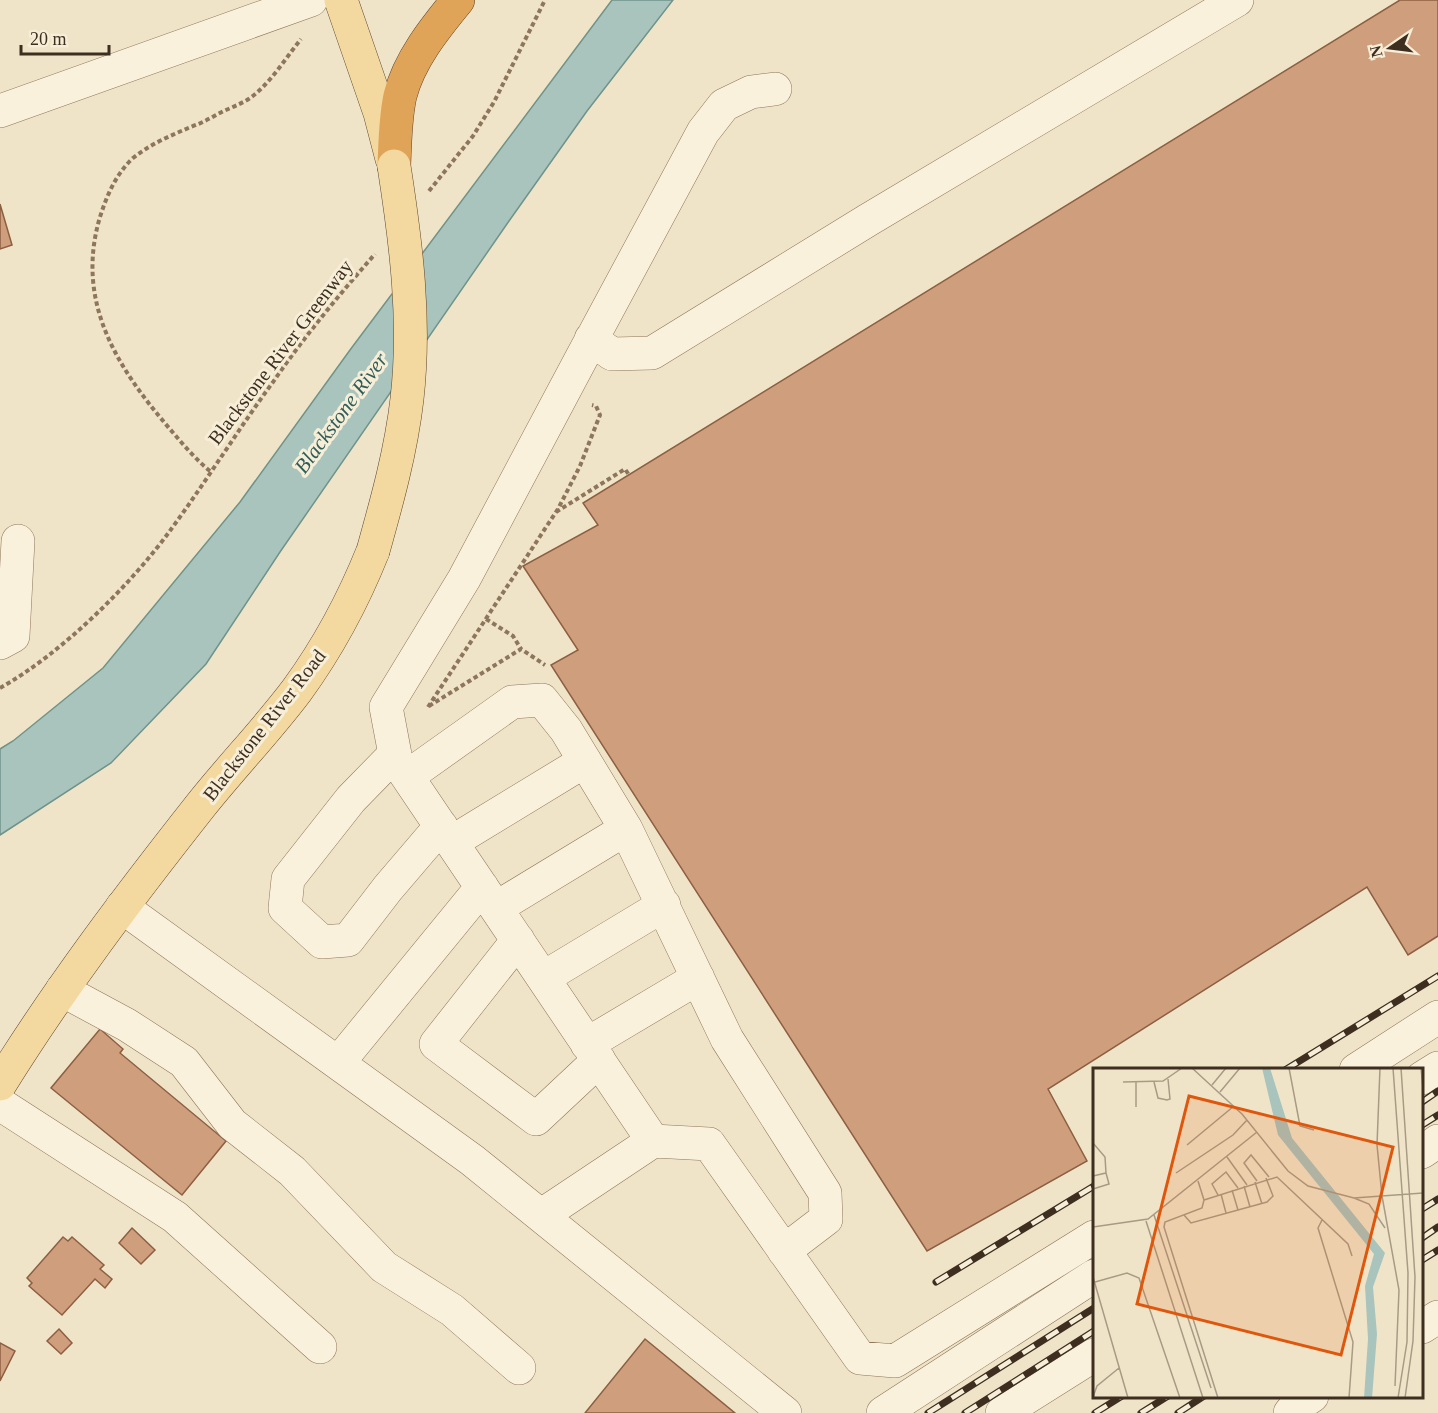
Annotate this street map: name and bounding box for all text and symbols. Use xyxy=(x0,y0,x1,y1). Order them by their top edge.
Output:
scale bar xyxy=(21,18,110,56)
north arrow xyxy=(1360,18,1420,78)
text: 20 m xyxy=(30,29,67,49)
text: N xyxy=(1366,43,1386,59)
street label: Blackstone River Greenway xyxy=(203,255,357,449)
water label: Blackstone River xyxy=(289,348,393,478)
street label: Blackstone River Road xyxy=(198,645,330,805)
inset map xyxy=(1093,1068,1423,1398)

